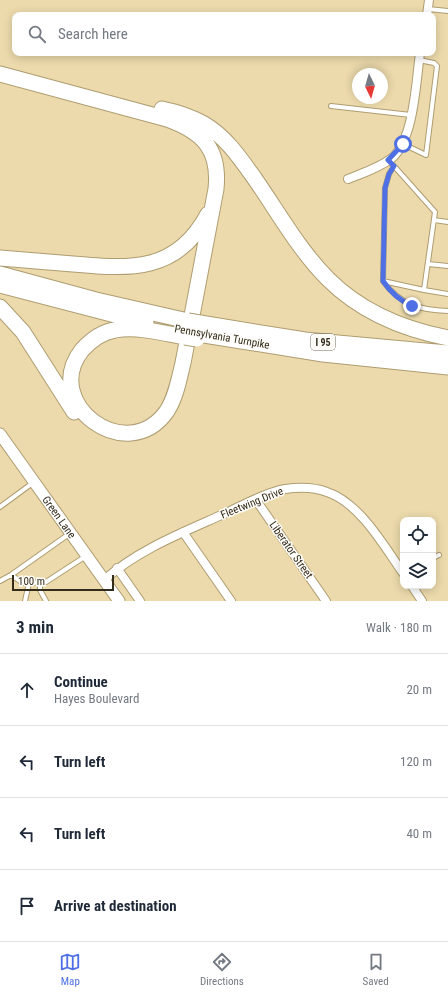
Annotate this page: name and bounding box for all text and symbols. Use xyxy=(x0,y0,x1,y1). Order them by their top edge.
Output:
search box xyxy=(12,12,436,56)
icon: search xyxy=(26,23,48,45)
text: Search here xyxy=(58,25,128,43)
north arrow xyxy=(352,68,388,104)
route start xyxy=(394,135,412,153)
route end xyxy=(403,297,421,315)
street label: Pennsylvania Turnpike xyxy=(173,322,271,352)
road number: I 95 xyxy=(311,334,335,350)
street label: Fleetwing Drive xyxy=(219,485,285,521)
street label: Green Lane xyxy=(40,493,79,541)
map controls xyxy=(400,517,436,589)
button: locate xyxy=(400,517,436,553)
street label: Liberator Street xyxy=(266,519,316,581)
button: layers xyxy=(400,553,436,589)
scale bar xyxy=(12,573,114,592)
text: 100 m xyxy=(18,575,45,588)
text: 3 min xyxy=(16,617,54,637)
text: Walk · 180 m xyxy=(366,620,432,635)
text: Continue xyxy=(54,673,108,691)
icon: ahead xyxy=(16,679,38,701)
text: 20 m xyxy=(406,682,432,697)
text: Hayes Boulevard xyxy=(54,691,139,706)
icon: left xyxy=(16,751,38,773)
text: Turn left xyxy=(54,753,105,771)
text: 120 m xyxy=(400,754,432,769)
icon: left xyxy=(16,823,38,845)
text: Turn left xyxy=(54,825,105,843)
text: 40 m xyxy=(406,826,432,841)
icon: arrive xyxy=(16,895,38,917)
text: Arrive at destination xyxy=(54,897,177,915)
tab: Map xyxy=(59,951,81,988)
tab: Directions xyxy=(200,951,244,988)
tab: Saved xyxy=(363,951,389,988)

